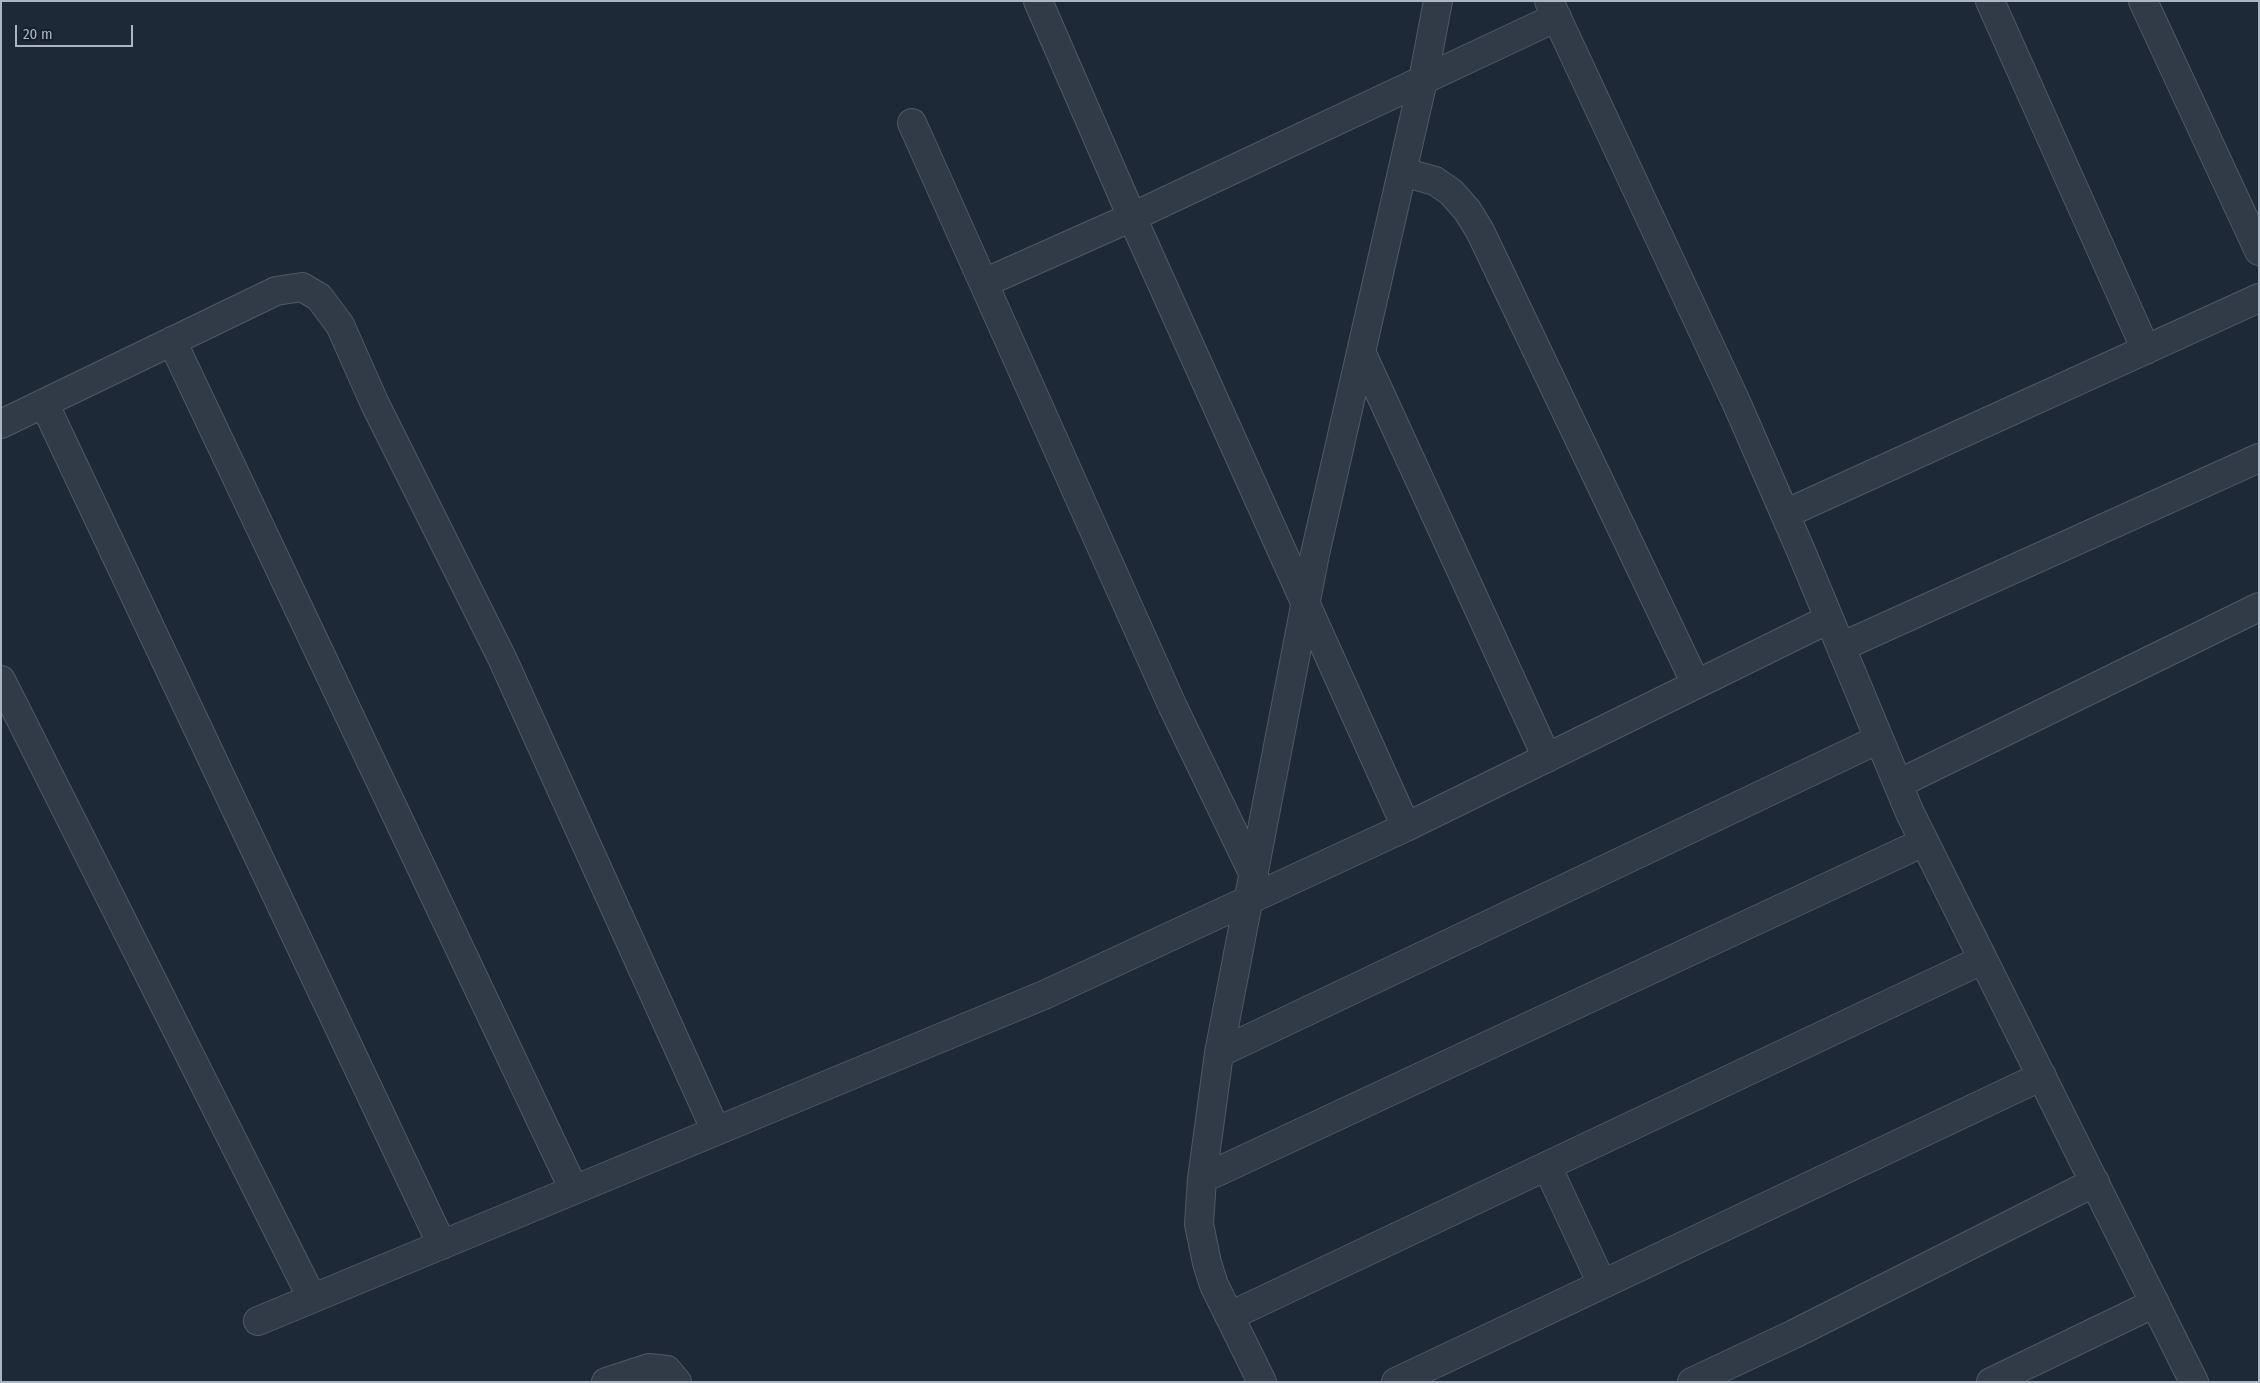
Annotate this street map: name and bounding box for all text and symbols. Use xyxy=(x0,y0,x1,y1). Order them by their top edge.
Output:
scale bar xyxy=(18,15,135,47)
text: 20 m xyxy=(23,25,53,43)

